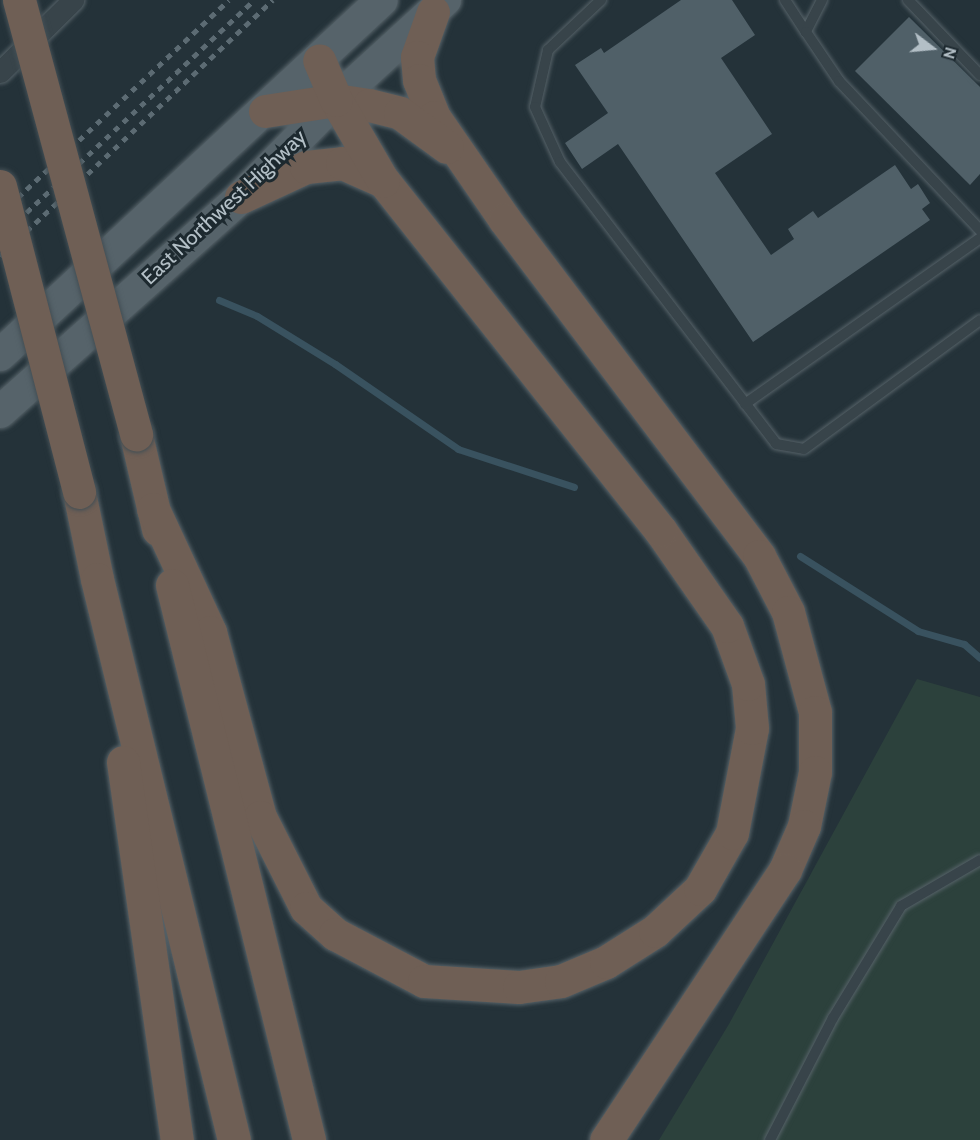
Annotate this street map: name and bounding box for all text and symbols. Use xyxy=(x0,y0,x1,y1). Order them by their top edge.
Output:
north arrow xyxy=(902,18,962,78)
text: N xyxy=(939,45,960,61)
street label: East Northwest Highway xyxy=(137,124,311,290)

